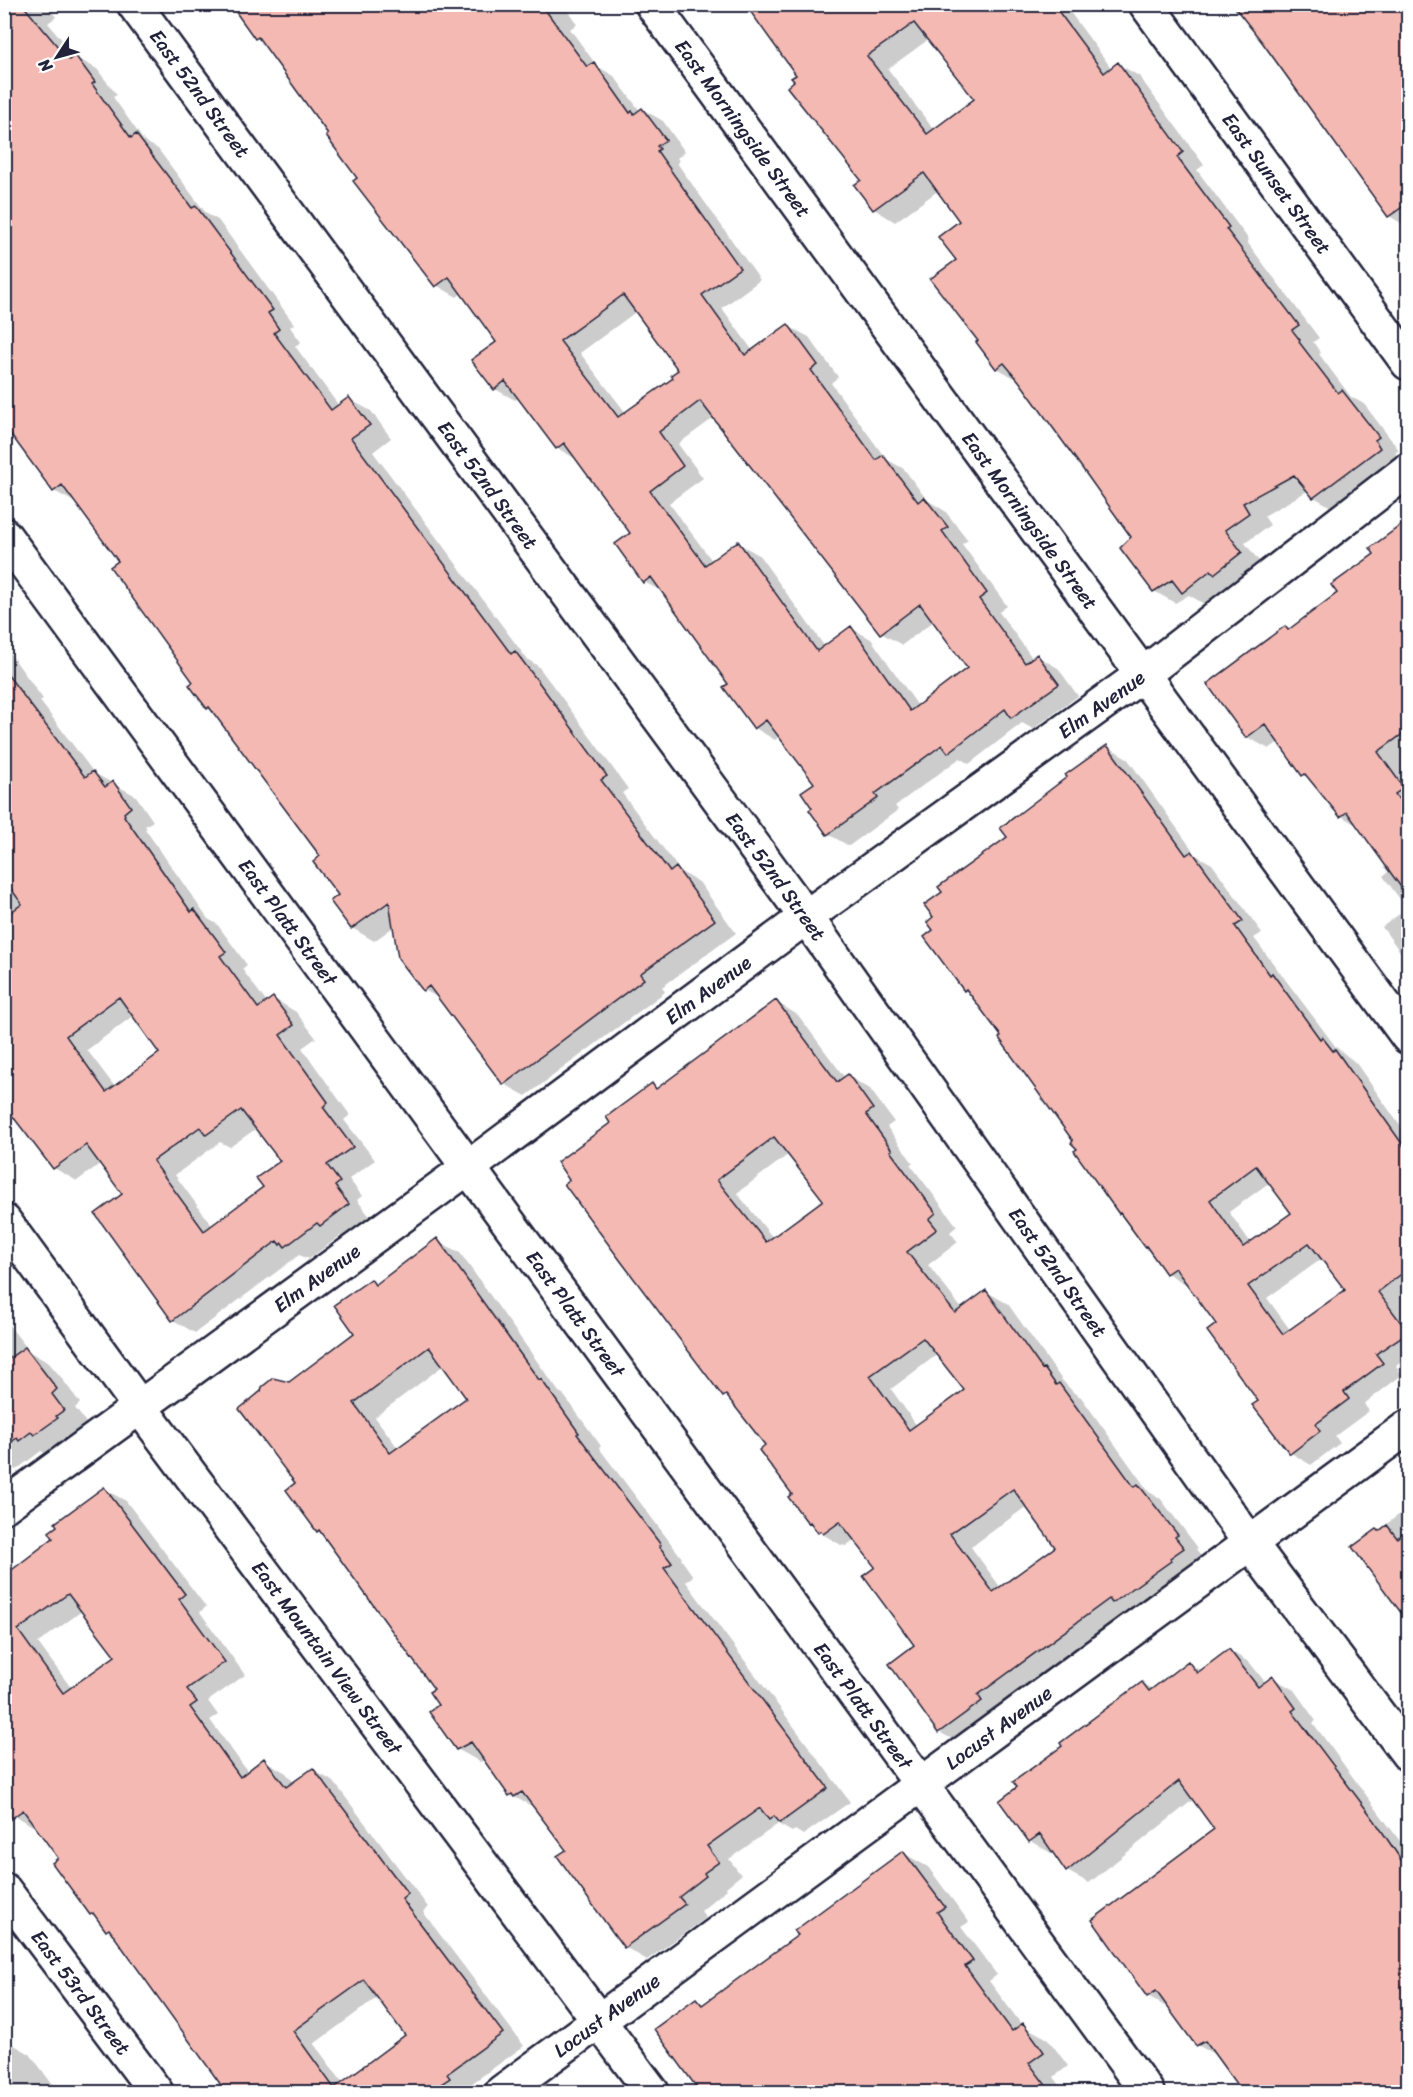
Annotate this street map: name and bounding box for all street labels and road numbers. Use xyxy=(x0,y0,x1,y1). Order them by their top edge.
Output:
street label: East 52nd Street xyxy=(140,21,259,166)
street label: East Morningside Street xyxy=(665,32,820,226)
street label: East Sunset Street xyxy=(1212,105,1341,263)
street label: East 52nd Street xyxy=(428,413,547,558)
street label: East Morningside Street xyxy=(952,424,1107,618)
street label: Elm Avenue xyxy=(1050,661,1153,748)
street label: East 52nd Street xyxy=(716,804,835,949)
street label: East Platt Street xyxy=(229,851,347,994)
street label: Elm Avenue xyxy=(657,946,760,1034)
street label: East 52nd Street xyxy=(999,1200,1116,1345)
street label: Elm Avenue xyxy=(266,1234,368,1322)
street label: East Platt Street xyxy=(516,1243,635,1386)
street label: East Mountain View Street xyxy=(242,1553,412,1763)
street label: East Platt Street xyxy=(804,1634,922,1778)
street label: Locust Avenue xyxy=(938,1676,1060,1779)
street label: East 53rd Street xyxy=(21,1922,140,2063)
street label: Locust Avenue xyxy=(546,1964,668,2067)

